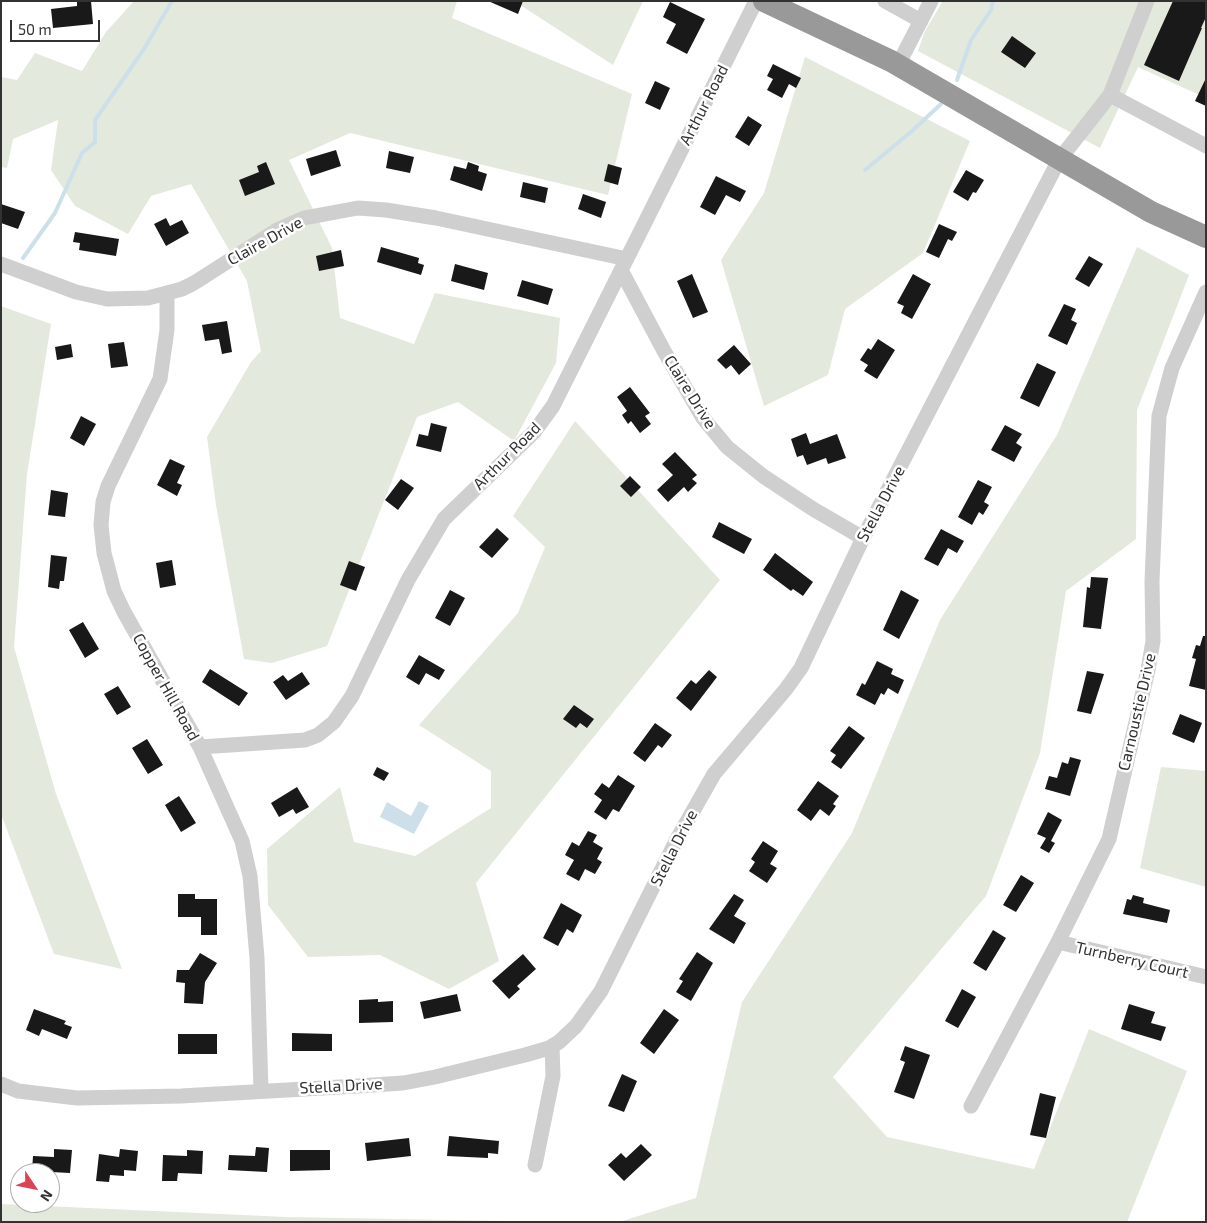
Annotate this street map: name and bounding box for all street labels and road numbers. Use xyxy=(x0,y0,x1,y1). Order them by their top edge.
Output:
street label: Arthur Road xyxy=(676,62,732,148)
street label: Claire Drive xyxy=(224,212,306,270)
street label: Claire Drive xyxy=(660,352,720,432)
street label: Arthur Road xyxy=(469,418,545,494)
street label: Stella Drive xyxy=(853,463,909,545)
street label: Copper Hill Road xyxy=(129,630,203,744)
street label: Carnoustie Drive xyxy=(1114,651,1160,773)
street label: Stella Drive xyxy=(647,806,701,890)
street label: Turnberry Court xyxy=(1074,938,1190,982)
street label: Stella Drive xyxy=(299,1074,383,1098)

